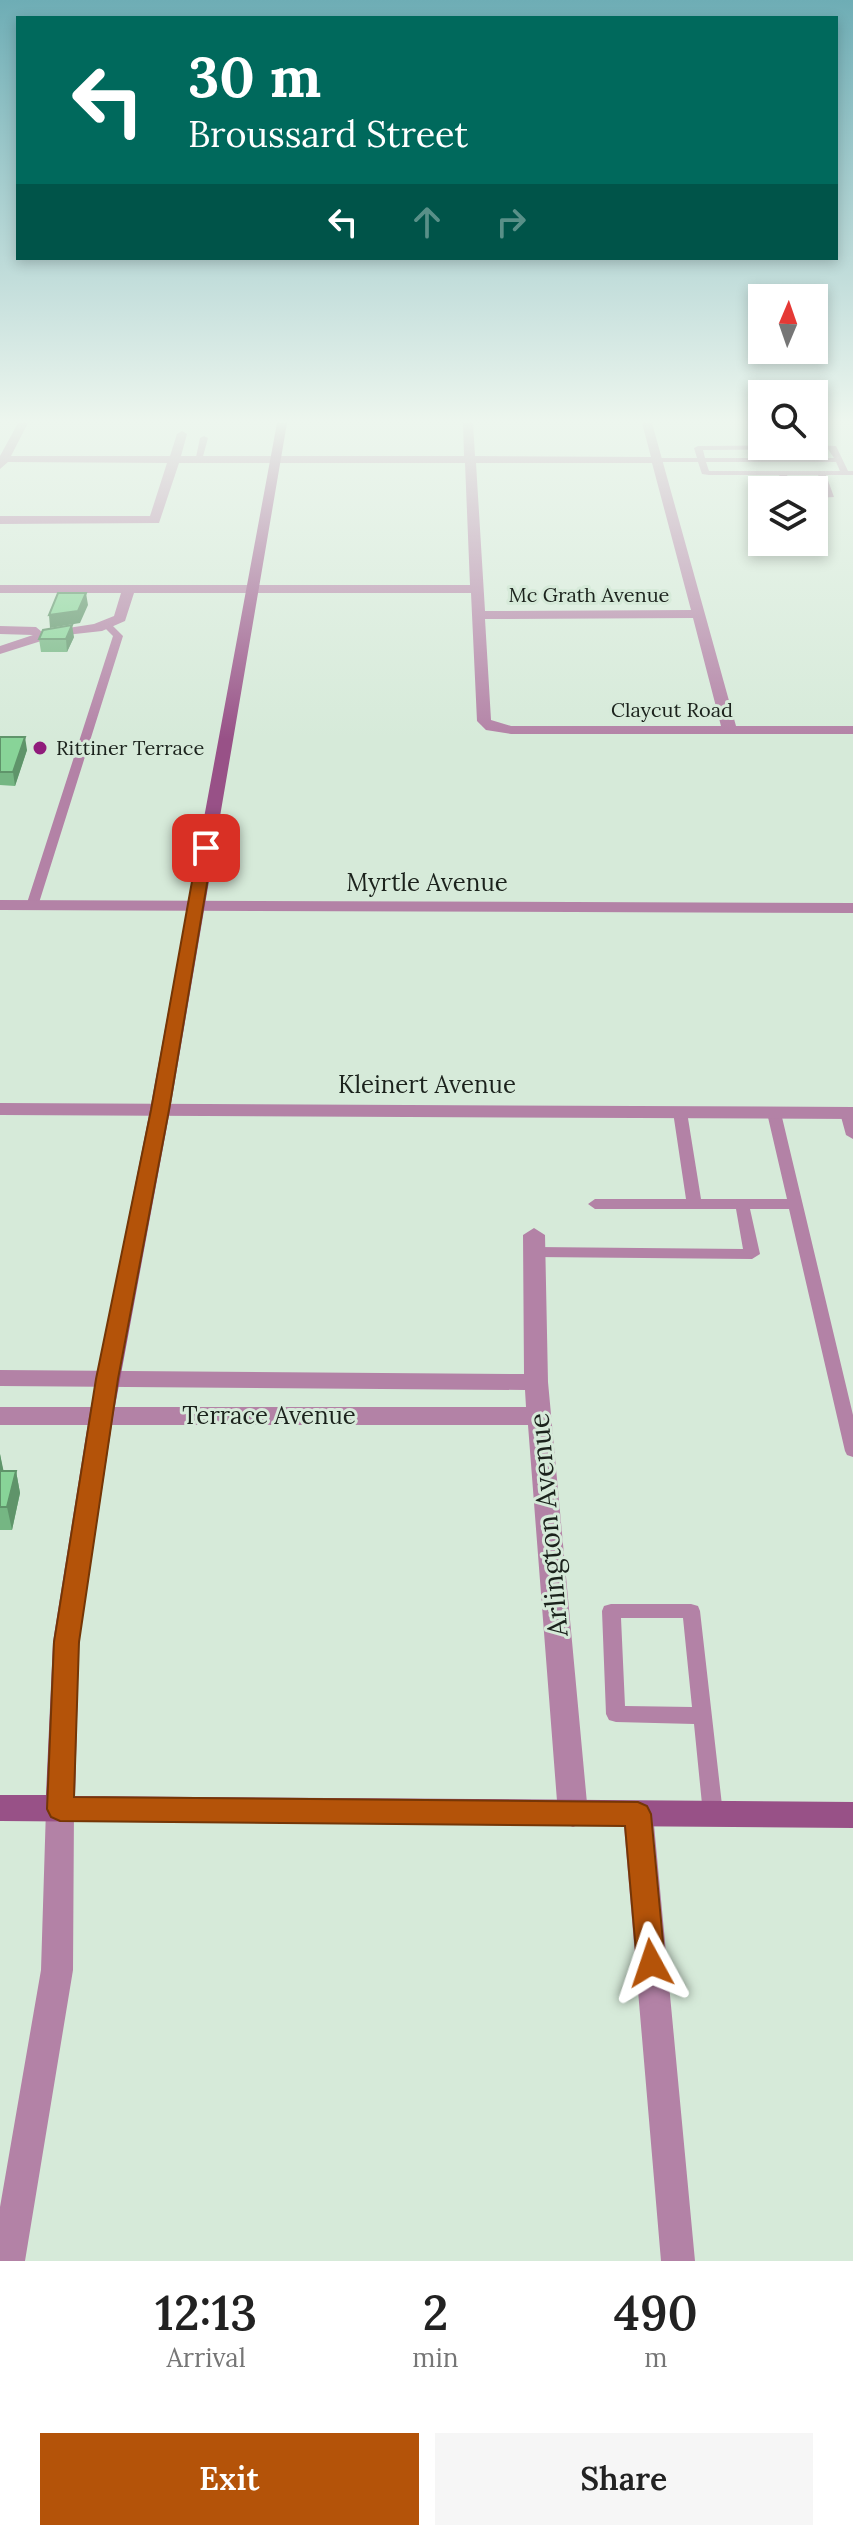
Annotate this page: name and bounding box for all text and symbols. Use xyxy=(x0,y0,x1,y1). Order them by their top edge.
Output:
text: 30 m xyxy=(188,41,321,112)
icon: left xyxy=(56,48,160,152)
text: Broussard Street xyxy=(188,111,468,157)
icon: left xyxy=(321,200,365,244)
icon: ahead xyxy=(405,200,449,244)
icon: right xyxy=(489,200,533,244)
north arrow xyxy=(748,284,828,364)
map controls xyxy=(748,284,828,556)
button: search xyxy=(748,380,828,460)
button: layers xyxy=(748,476,828,556)
street label: Mc Grath Avenue xyxy=(509,582,670,607)
street label: Claycut Road xyxy=(611,697,733,722)
place label: Rittiner Terrace xyxy=(56,735,204,760)
marker: Rittiner Terrace xyxy=(31,739,49,757)
pin xyxy=(172,814,240,882)
icon: arrive xyxy=(184,826,228,870)
street label: Myrtle Avenue xyxy=(346,867,508,898)
street label: Kleinert Avenue xyxy=(338,1069,516,1100)
street label: Terrace Avenue xyxy=(182,1400,356,1431)
street label: Arlington Avenue xyxy=(520,1412,576,1639)
position arrow xyxy=(609,1921,693,2005)
text: 12:13 xyxy=(155,2282,257,2343)
text: 2 xyxy=(423,2282,448,2343)
text: 490 xyxy=(614,2282,698,2343)
text: Arrival xyxy=(166,2341,246,2374)
text: min xyxy=(412,2341,459,2374)
text: m xyxy=(644,2341,667,2374)
button: Exit xyxy=(40,2433,419,2525)
button: Share xyxy=(435,2433,813,2525)

